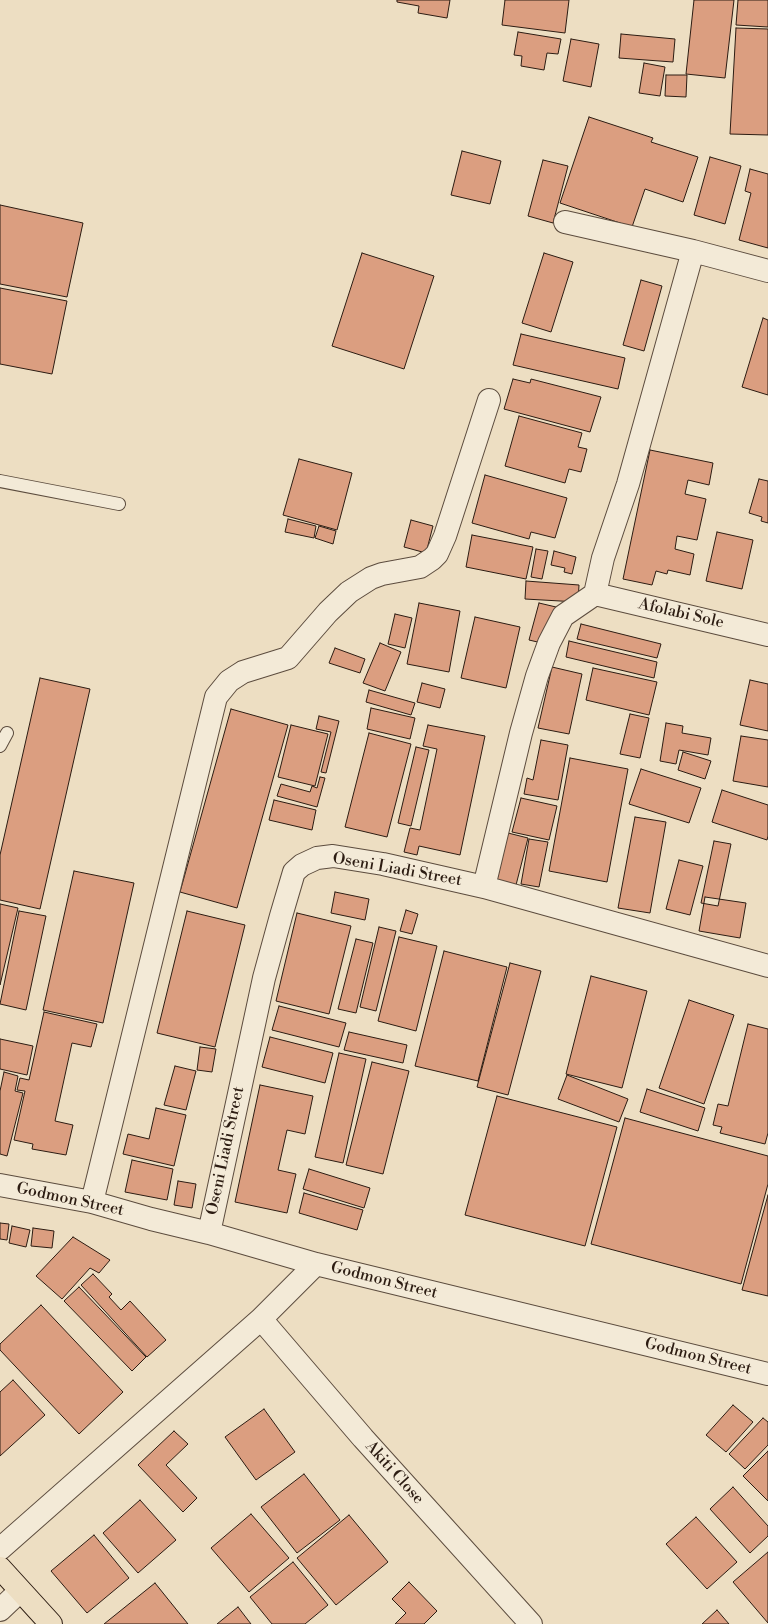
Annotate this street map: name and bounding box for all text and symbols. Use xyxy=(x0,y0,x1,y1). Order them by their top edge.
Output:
street label: Afolabi Sole xyxy=(636,595,726,633)
street label: Oseni Liadi Street xyxy=(331,849,463,891)
street label: Oseni Liadi Street xyxy=(203,1085,249,1217)
street label: Godmon Street xyxy=(15,1179,125,1221)
street label: Godmon Street xyxy=(329,1258,439,1304)
street label: Godmon Street xyxy=(643,1334,753,1380)
street label: Akiti Close xyxy=(361,1437,427,1509)

